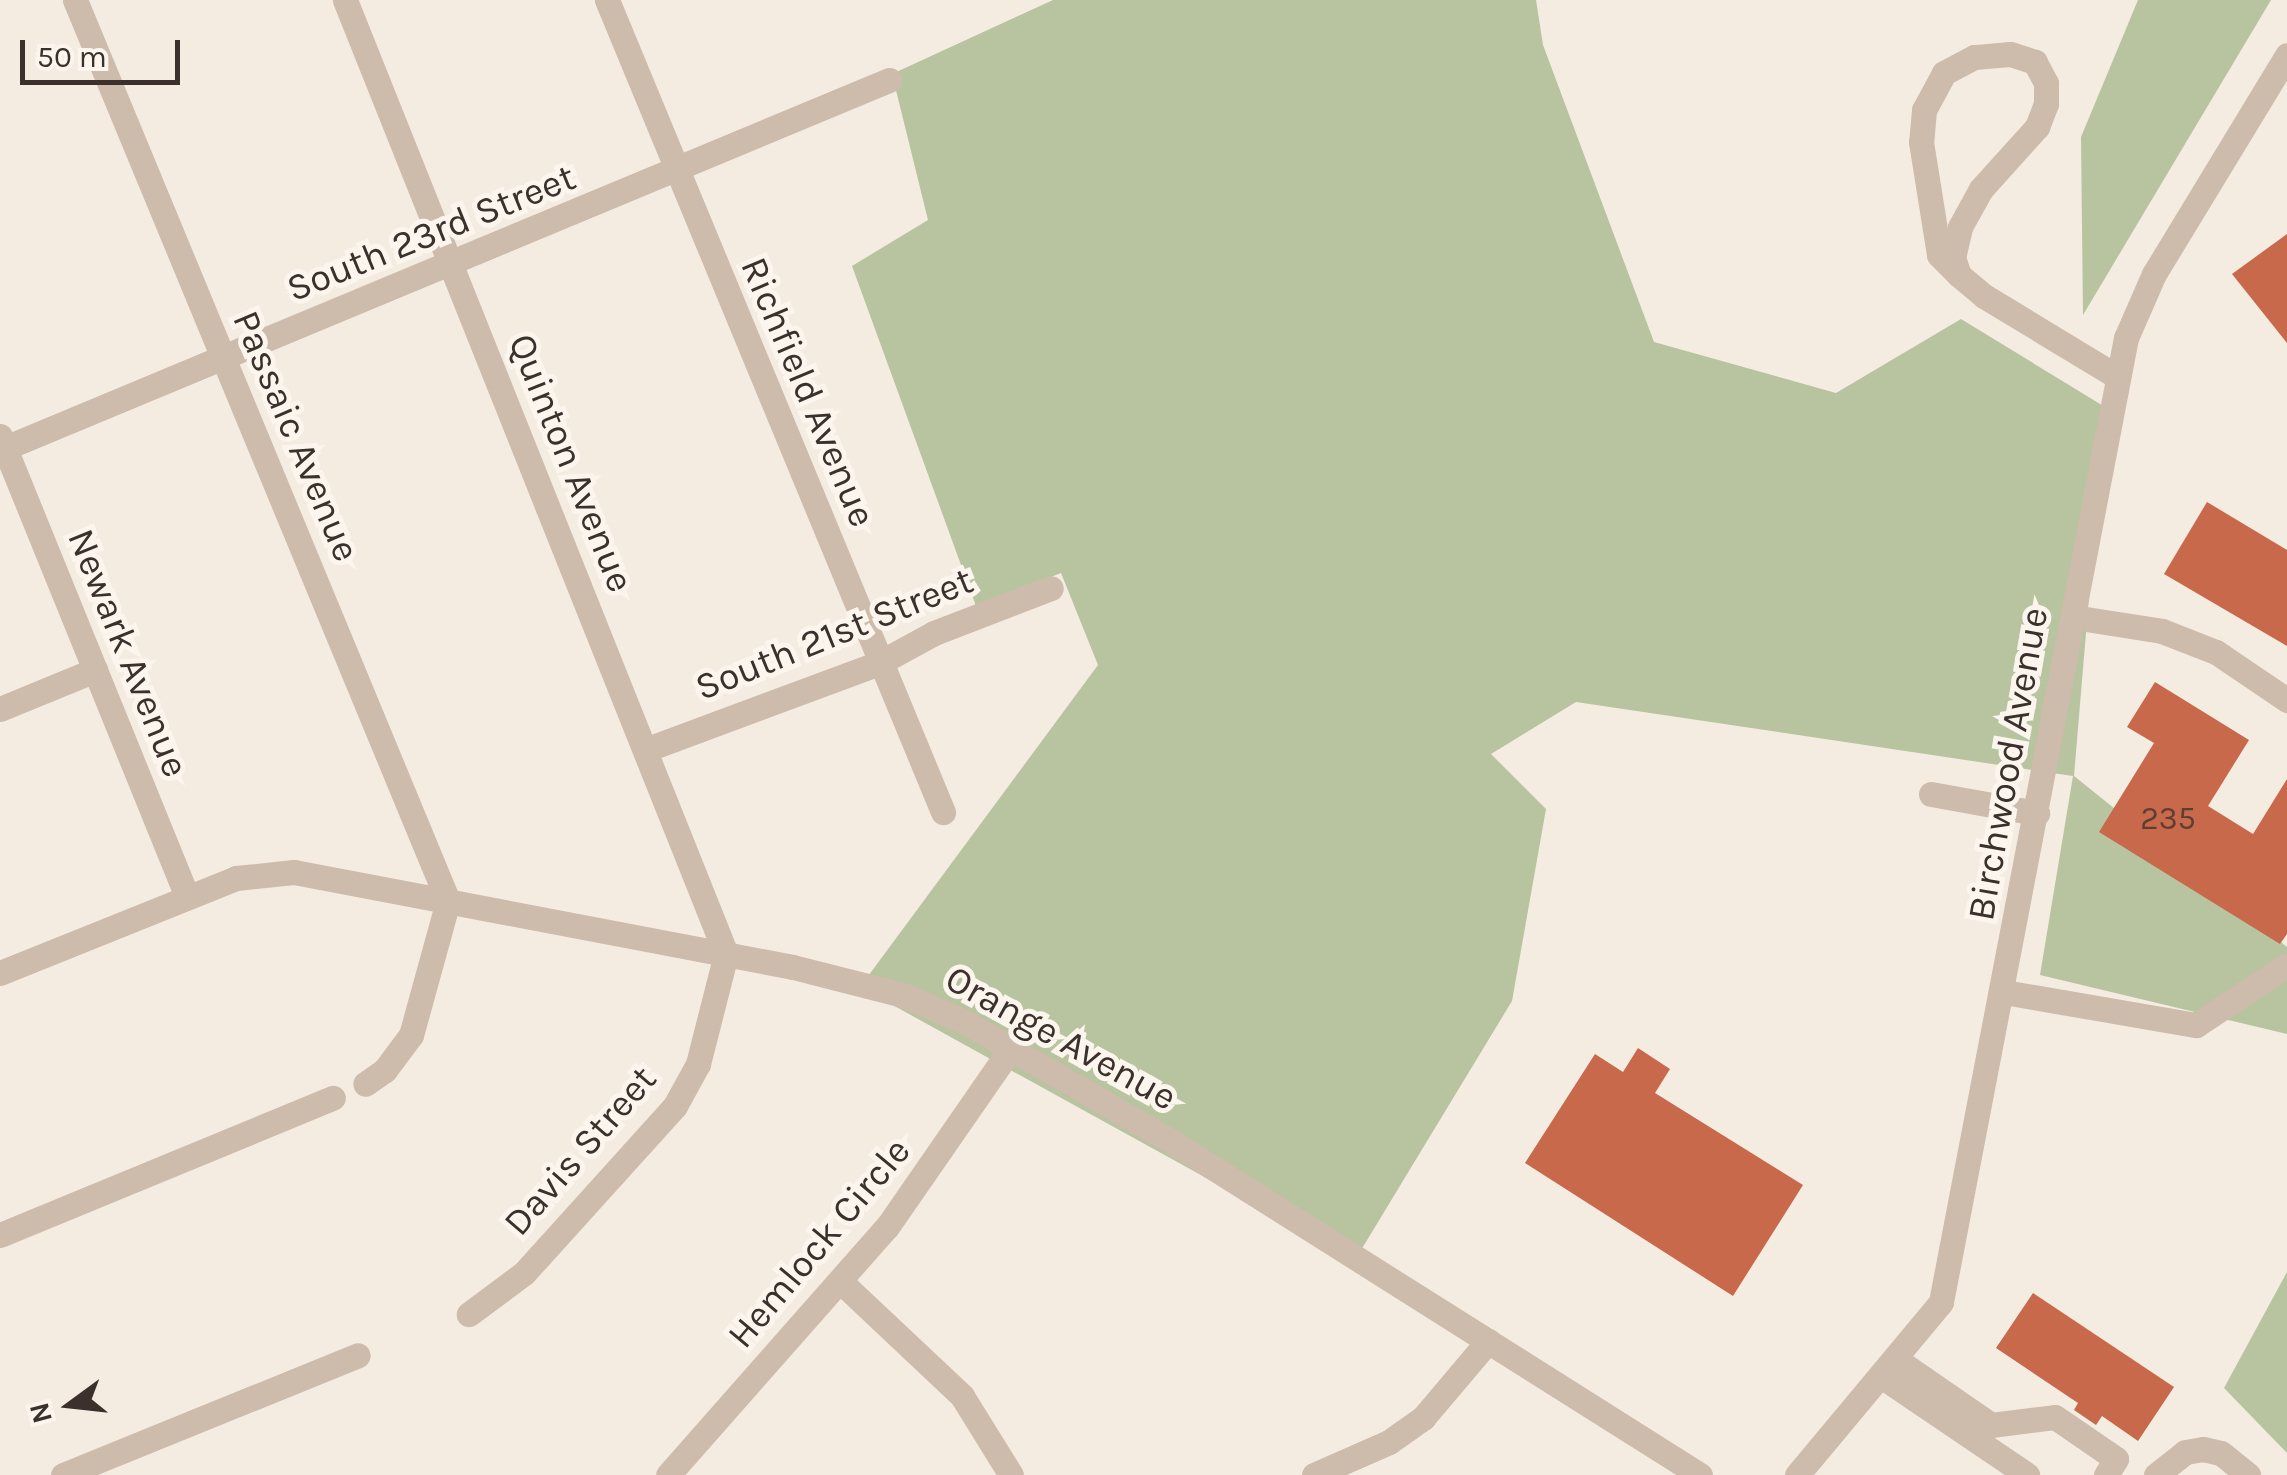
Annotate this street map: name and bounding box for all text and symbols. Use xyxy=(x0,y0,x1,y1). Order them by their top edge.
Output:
scale bar xyxy=(25,20,185,82)
text: 50 m xyxy=(37,39,107,75)
street label: South 23rd Street xyxy=(280,154,582,312)
street label: Richfield Avenue xyxy=(731,250,885,534)
street label: Passaic Avenue xyxy=(223,304,369,568)
street label: Quinton Avenue xyxy=(499,327,643,599)
street label: Newark Avenue xyxy=(58,522,198,784)
street label: South 21st Street xyxy=(689,558,979,710)
street label: Birchwood Avenue xyxy=(1958,604,2058,924)
house number: 235 xyxy=(2140,800,2196,838)
street label: Orange Avenue xyxy=(937,956,1185,1120)
street label: Davis Street xyxy=(494,1057,666,1245)
street label: Hemlock Circle xyxy=(718,1129,920,1357)
north arrow xyxy=(20,1355,120,1455)
text: N xyxy=(22,1399,59,1427)

